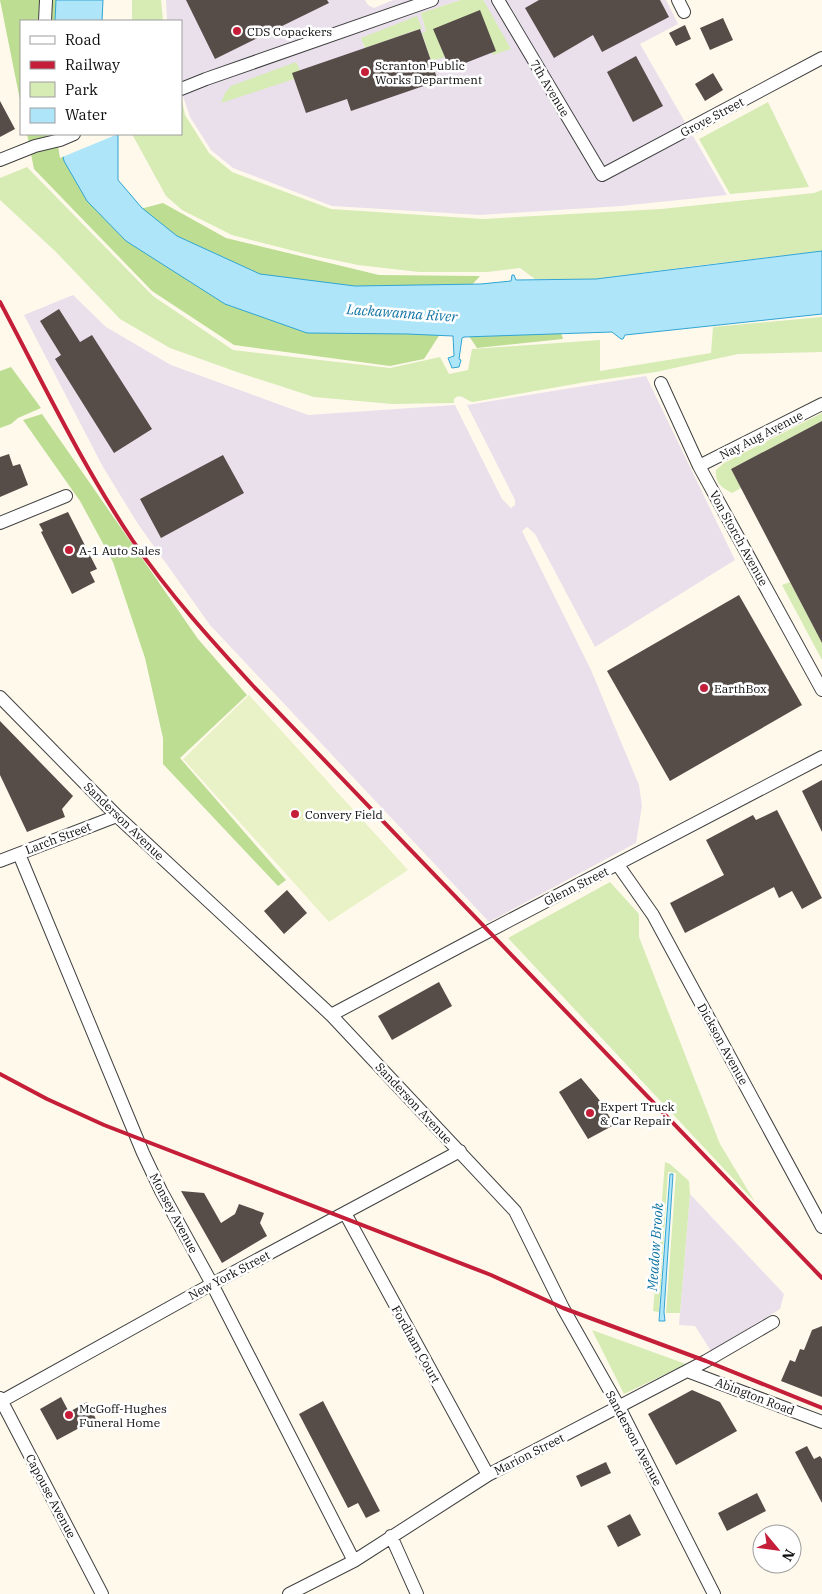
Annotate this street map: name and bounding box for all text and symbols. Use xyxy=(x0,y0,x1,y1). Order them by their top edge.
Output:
legend xyxy=(20,20,182,135)
place label: CDS Copackers xyxy=(247,24,332,39)
marker: CDS Copackers xyxy=(231,25,243,37)
text: Road xyxy=(65,30,101,49)
text: Railway xyxy=(65,55,120,74)
street label: 7th Avenue xyxy=(527,57,573,119)
place label: Scranton Public Works Department xyxy=(375,58,482,87)
marker: Scranton Public Works Department xyxy=(359,66,371,78)
text: Park xyxy=(65,80,98,99)
street label: Grove Street xyxy=(678,94,746,140)
text: Water xyxy=(65,105,107,124)
water label: Lackawanna River xyxy=(345,300,459,326)
street label: Nay Aug Avenue xyxy=(717,407,805,463)
street label: Von Storch Avenue xyxy=(707,488,771,588)
place label: A-1 Auto Sales xyxy=(79,543,160,558)
marker: A-1 Auto Sales xyxy=(63,544,75,556)
place label: EarthBox xyxy=(714,681,767,696)
marker: EarthBox xyxy=(698,682,710,694)
street label: Sanderson Avenue xyxy=(81,779,167,863)
place label: Convery Field xyxy=(305,807,383,822)
marker: Convery Field xyxy=(289,808,301,820)
street label: Larch Street xyxy=(23,819,93,857)
street label: Glenn Street xyxy=(541,863,611,909)
street label: Dickson Avenue xyxy=(694,1001,752,1087)
street label: Sanderson Avenue xyxy=(373,1059,455,1147)
place label: Expert Truck & Car Repair xyxy=(600,1099,675,1128)
marker: Expert Truck & Car Repair xyxy=(584,1107,596,1119)
street label: Monsey Avenue xyxy=(147,1170,201,1256)
water label: Meadow Brook xyxy=(643,1202,667,1293)
street label: New York Street xyxy=(186,1247,272,1303)
street label: Fordham Court xyxy=(389,1303,443,1385)
street label: Abington Road xyxy=(713,1374,797,1418)
street label: Sanderson Avenue xyxy=(603,1388,665,1488)
place label: McGoff-Hughes Funeral Home xyxy=(79,1401,167,1430)
marker: McGoff-Hughes Funeral Home xyxy=(63,1409,75,1421)
street label: Marion Street xyxy=(491,1430,567,1478)
street label: Capouse Avenue xyxy=(23,1451,79,1541)
north arrow xyxy=(752,1524,802,1574)
text: N xyxy=(778,1546,799,1565)

